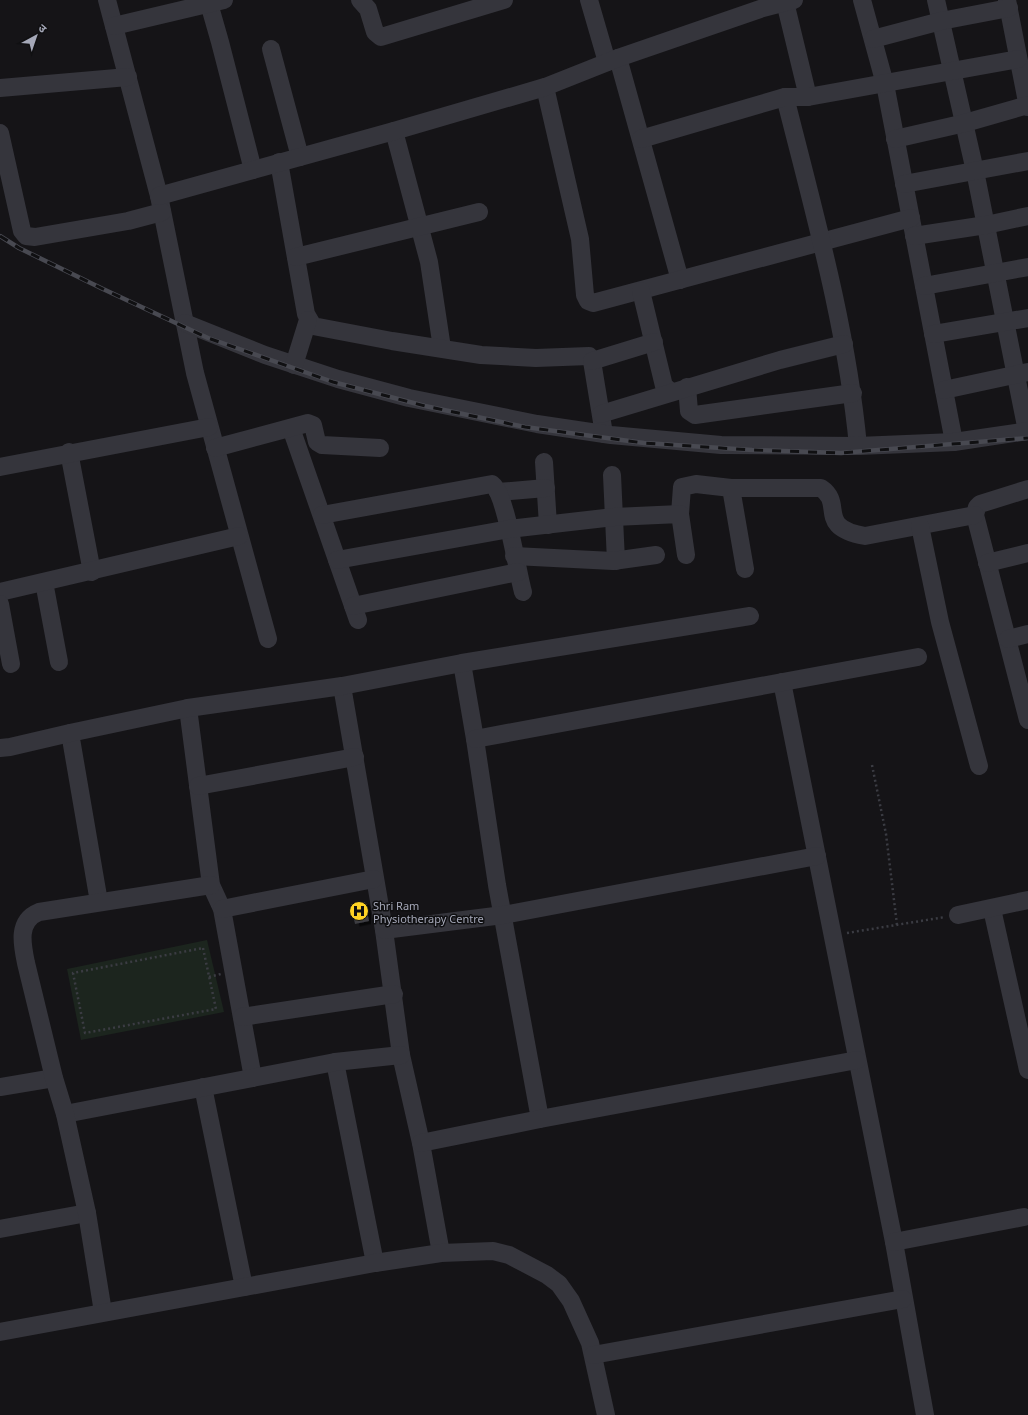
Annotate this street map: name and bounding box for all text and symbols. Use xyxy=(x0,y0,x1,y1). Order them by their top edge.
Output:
north arrow xyxy=(16,16,56,56)
text: उ xyxy=(35,20,50,36)
place label: Shri Ram Physiotherapy Centre xyxy=(373,898,484,926)
hospital icon: Shri Ram Physiotherapy Centre xyxy=(348,900,370,922)

